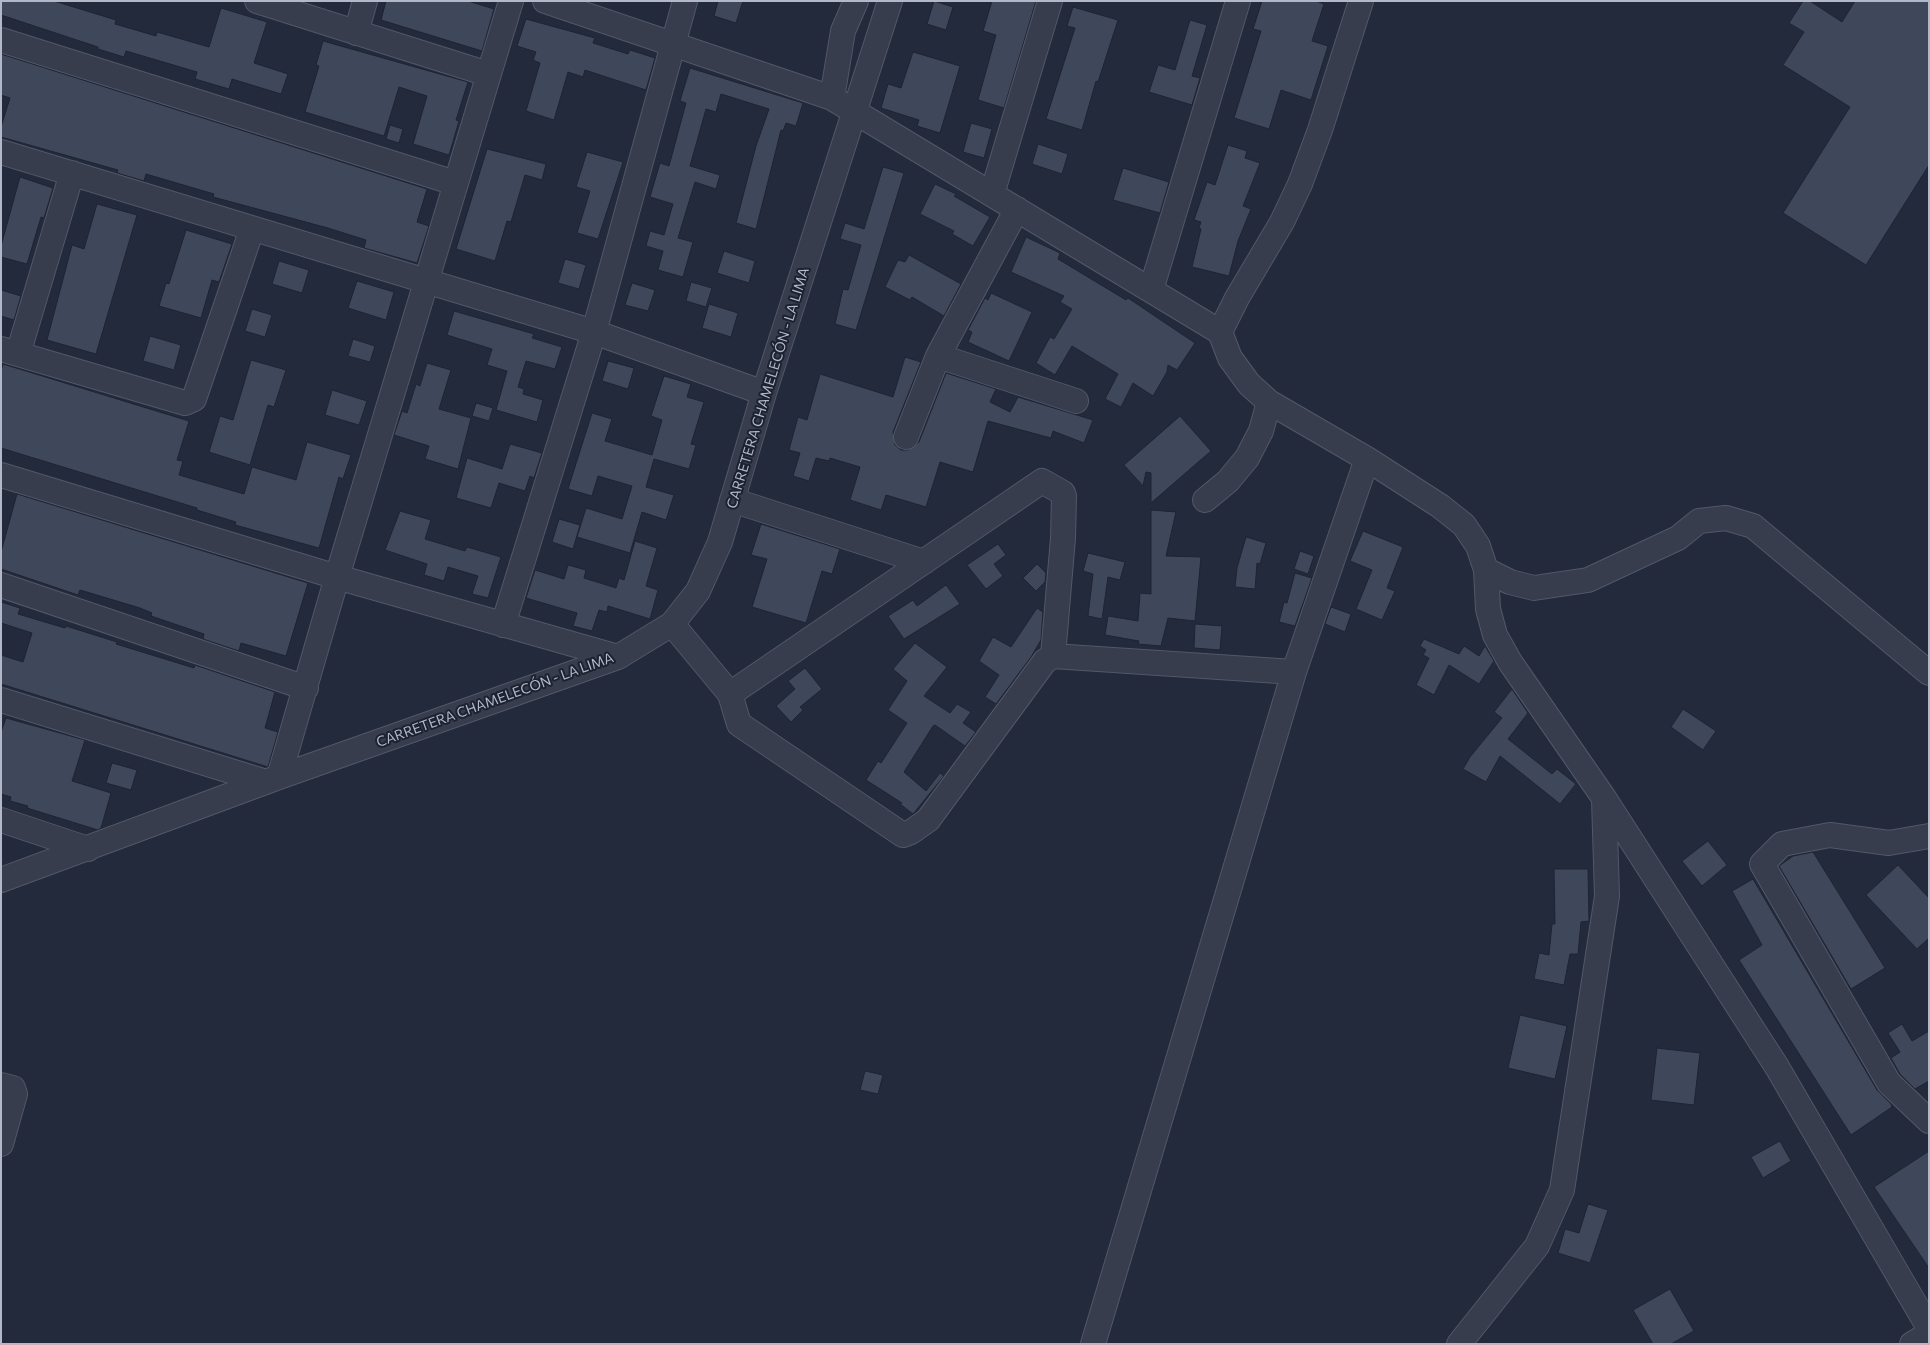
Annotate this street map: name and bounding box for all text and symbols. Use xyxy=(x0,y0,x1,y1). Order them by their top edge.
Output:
street label: CARRETERA CHAMELECÓN - LA LIMA xyxy=(723,265,813,511)
street label: CARRETERA CHAMELECÓN - LA LIMA xyxy=(374,649,616,751)

